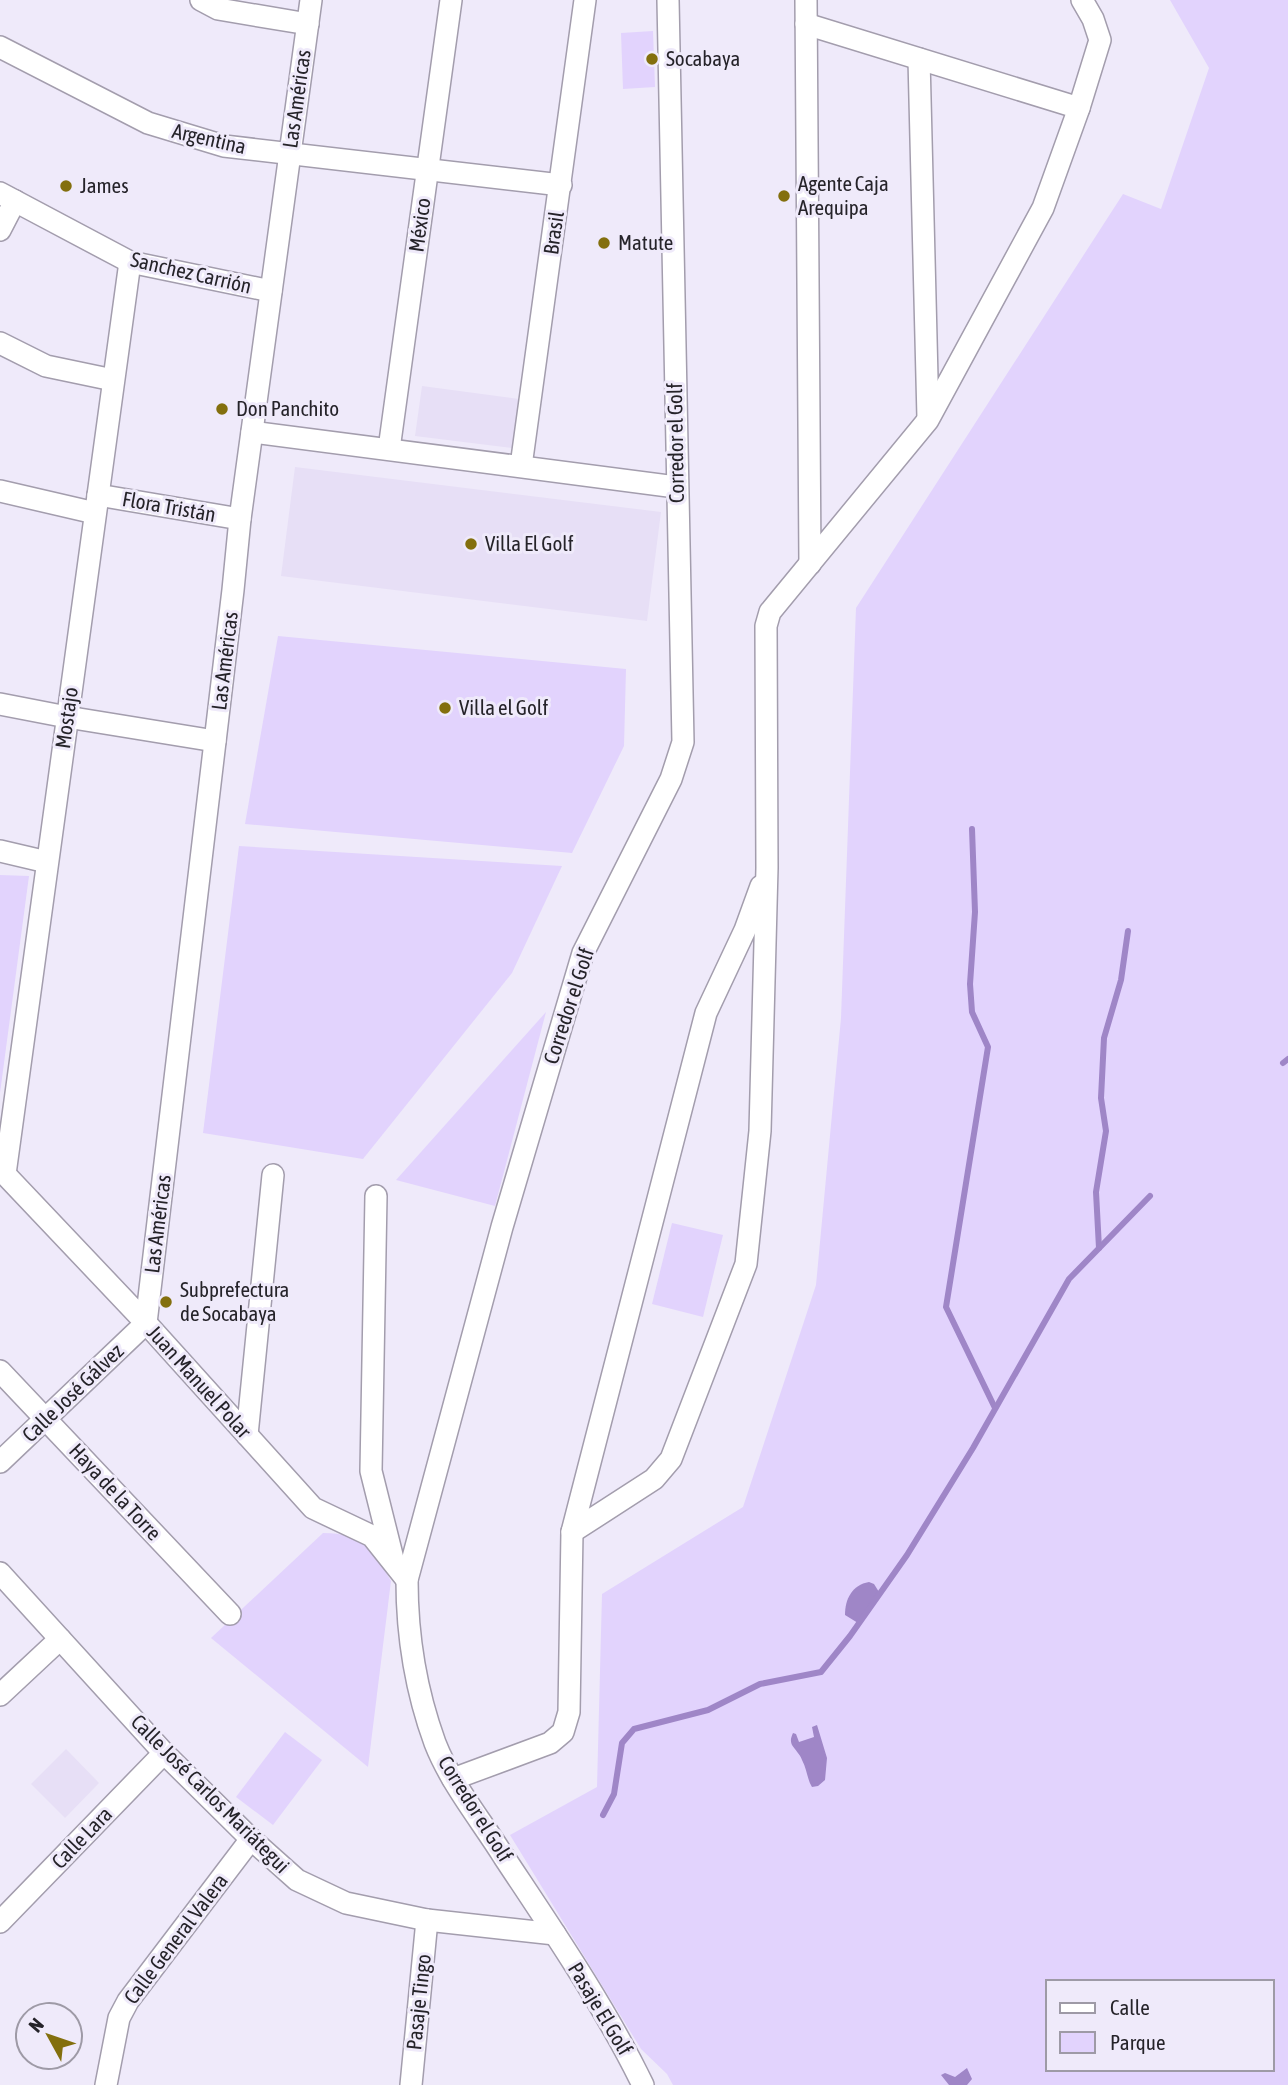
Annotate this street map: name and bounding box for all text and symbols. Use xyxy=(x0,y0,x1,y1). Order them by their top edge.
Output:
place label: Socabaya xyxy=(666,46,740,70)
street label: Las Américas xyxy=(277,48,315,150)
marker: Socabaya xyxy=(644,51,660,67)
street label: Argentina xyxy=(170,118,248,158)
place label: Agente Caja Arequipa xyxy=(798,171,889,219)
place label: James xyxy=(80,173,129,197)
marker: James xyxy=(58,178,74,194)
marker: Agente Caja Arequipa xyxy=(776,188,792,204)
street label: México xyxy=(403,196,435,253)
street label: Brasil xyxy=(538,209,568,256)
place label: Matute xyxy=(618,230,673,254)
marker: Matute xyxy=(596,235,612,251)
street label: Sanchez Carrión xyxy=(129,246,254,298)
street label: Corredor el Golf xyxy=(662,382,688,503)
place label: Don Panchito xyxy=(236,396,339,420)
marker: Don Panchito xyxy=(214,401,230,417)
street label: Flora Tristán xyxy=(121,486,218,526)
place label: Villa El Golf xyxy=(485,531,574,555)
marker: Villa El Golf xyxy=(463,536,479,552)
street label: Las Américas xyxy=(206,610,242,712)
street label: Mostajo xyxy=(50,686,82,750)
place label: Villa el Golf xyxy=(459,695,548,719)
marker: Villa el Golf xyxy=(437,700,453,716)
street label: Corredor el Golf xyxy=(538,945,598,1067)
street label: Las Américas xyxy=(139,1173,175,1275)
place label: Subprefectura de Socabaya xyxy=(180,1277,289,1325)
marker: Subprefectura de Socabaya xyxy=(158,1294,174,1310)
street label: Juan Manuel Polar xyxy=(143,1320,257,1443)
street label: Calle José Gálvez xyxy=(17,1338,128,1446)
street label: Haya de la Torre xyxy=(65,1438,167,1545)
street label: Calle José Carlos Mariátegui xyxy=(127,1709,295,1877)
street label: Corredor el Golf xyxy=(434,1751,518,1866)
street label: Calle Lara xyxy=(46,1802,116,1873)
street label: Calle General Valera xyxy=(118,1869,232,2008)
street label: Pasaje Tingo xyxy=(401,1953,435,2051)
street label: Pasaje El Golf xyxy=(564,1958,638,2059)
legend xyxy=(1046,1980,1274,2071)
text: Calle xyxy=(1110,1995,1150,2019)
north arrow xyxy=(14,2001,84,2071)
text: N xyxy=(24,2014,48,2036)
text: Parque xyxy=(1110,2030,1165,2054)

